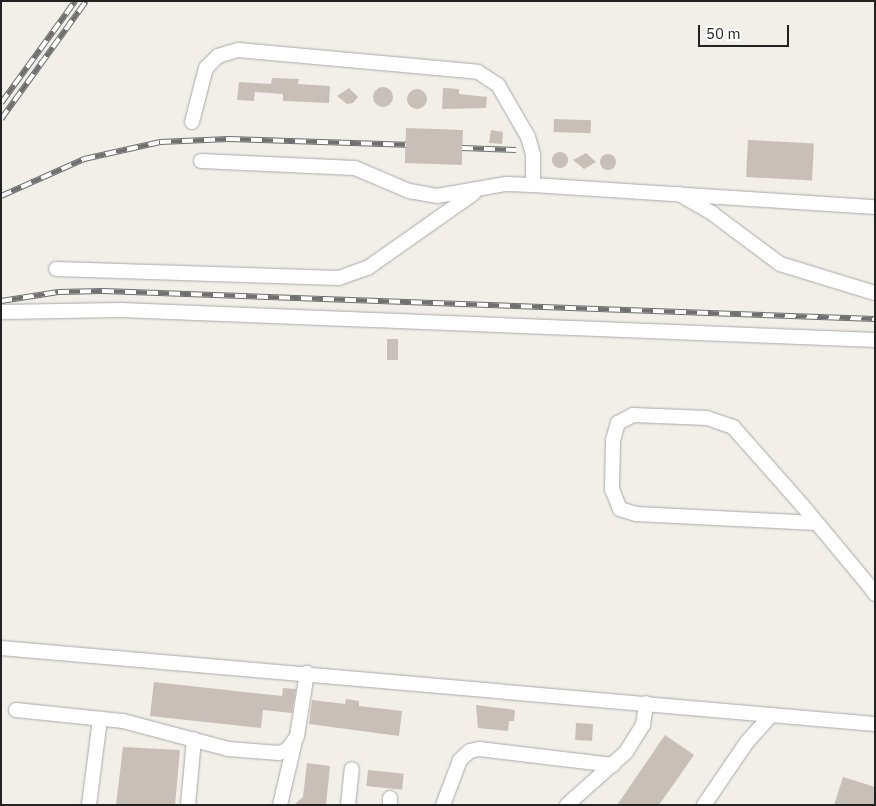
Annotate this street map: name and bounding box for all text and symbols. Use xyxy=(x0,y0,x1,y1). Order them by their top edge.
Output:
scale bar xyxy=(701,15,792,47)
text: 50 m xyxy=(706,24,741,43)

